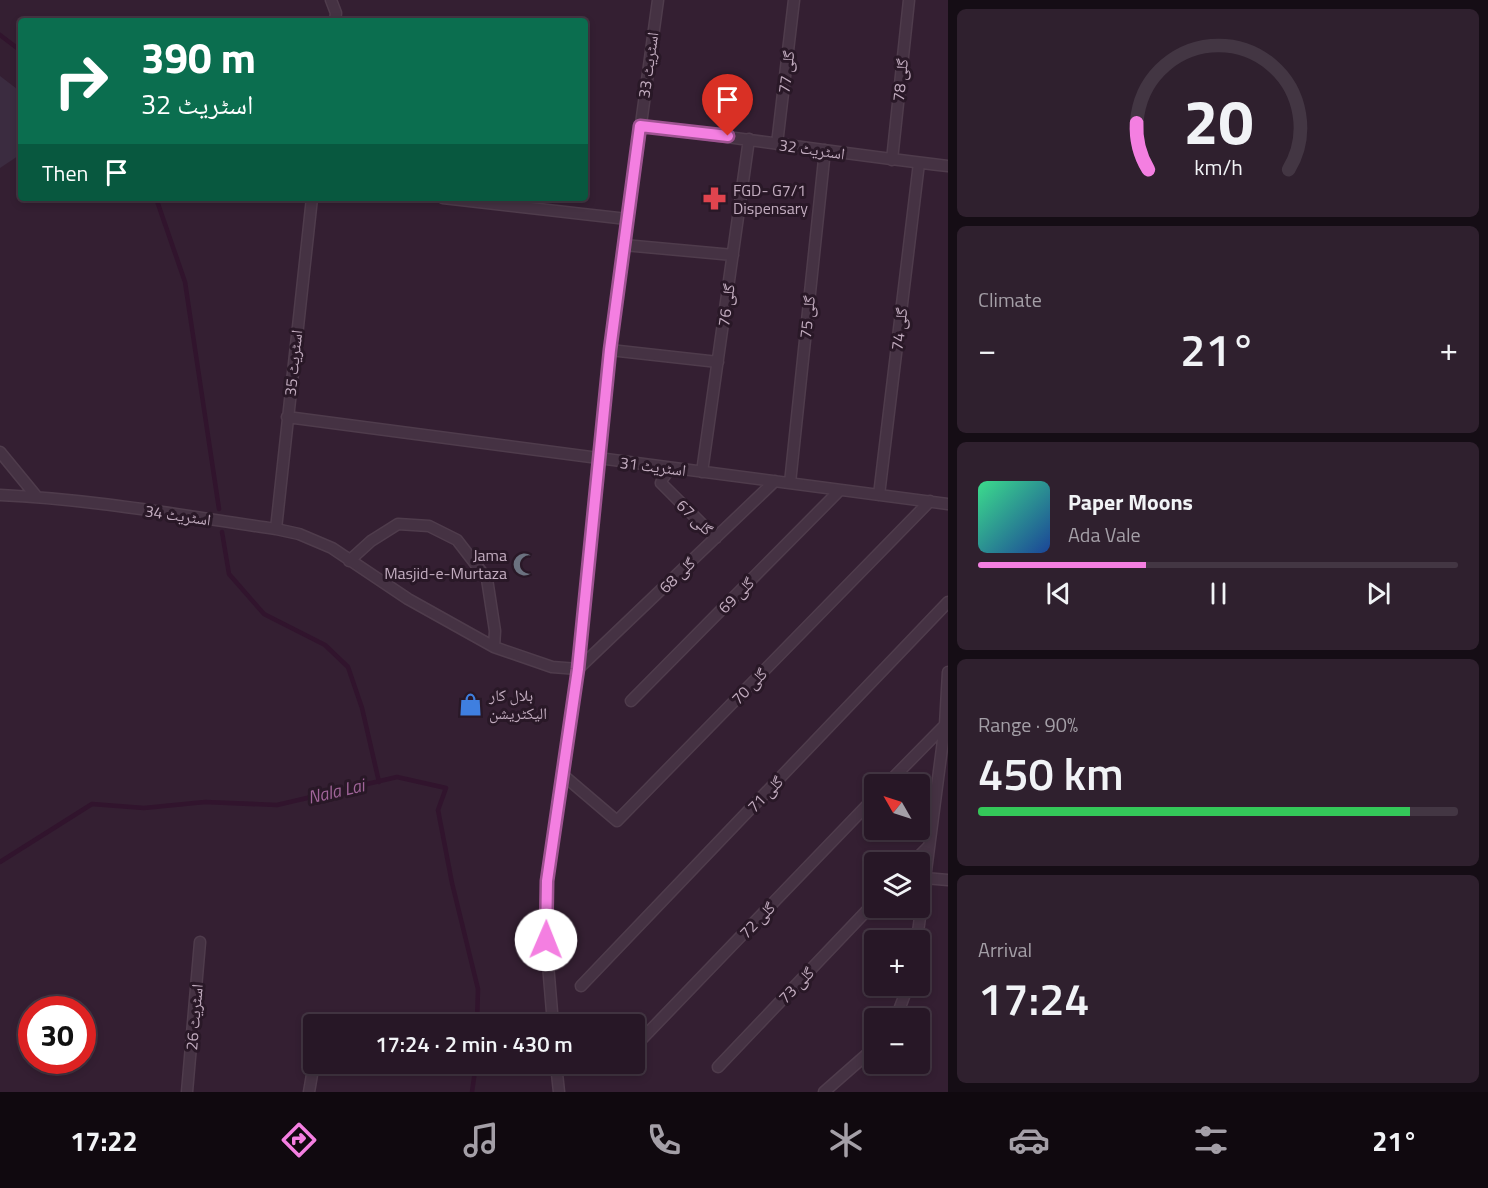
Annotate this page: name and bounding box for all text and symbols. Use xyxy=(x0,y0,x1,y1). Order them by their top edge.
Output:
text: 390 m xyxy=(141,25,256,89)
street label: اسٹریٹ 33 xyxy=(631,30,665,100)
icon: right xyxy=(42,42,120,120)
street label: گلی 77 xyxy=(771,49,801,95)
street label: گلی 78 xyxy=(886,57,914,103)
text: 20 xyxy=(1183,73,1253,168)
pin xyxy=(702,74,753,136)
text: اسٹریٹ 32 xyxy=(141,83,253,124)
icon: arrive xyxy=(711,83,744,116)
street label: اسٹریٹ 32 xyxy=(777,132,847,166)
text: km/h xyxy=(1194,151,1242,183)
text: Then xyxy=(42,156,88,190)
icon: arrive xyxy=(100,156,133,189)
place label: FGD- G7/1 Dispensary xyxy=(733,178,808,220)
pharmacy icon: FGD- G7/1 Dispensary xyxy=(702,186,728,212)
street label: گلی 76 xyxy=(711,282,741,328)
text: Climate xyxy=(978,284,1042,315)
street label: گلی 75 xyxy=(793,294,821,340)
street label: گلی 74 xyxy=(884,306,914,352)
text: 21° xyxy=(1180,315,1256,383)
text: − xyxy=(978,324,996,374)
text: + xyxy=(1440,324,1458,374)
street label: اسٹریٹ 35 xyxy=(278,329,308,397)
street label: اسٹریٹ 31 xyxy=(619,450,687,482)
text: Paper Moons xyxy=(1068,485,1193,519)
street label: گلی 67 xyxy=(671,493,719,541)
street label: اسٹریٹ 34 xyxy=(143,498,213,532)
text: Ada Vale xyxy=(1068,519,1141,550)
place label: Jama Masjid-e-Murtaza xyxy=(384,543,507,585)
mosque icon: Jama Masjid-e-Murtaza xyxy=(512,551,538,577)
street label: گلی 68 xyxy=(653,551,701,599)
street label: گلی 69 xyxy=(712,571,760,619)
icon: previous xyxy=(1042,577,1075,610)
icon: pause xyxy=(1202,577,1235,610)
icon: next xyxy=(1362,577,1395,610)
street label: گلی 70 xyxy=(725,662,773,710)
place label: بلال کار الیکٹریشن xyxy=(488,683,547,725)
shop icon: بلال کار الیکٹریشن xyxy=(458,691,484,717)
text: Range · 90% xyxy=(978,709,1078,740)
text: 450 km xyxy=(978,739,1124,807)
street label: گلی 71 xyxy=(741,770,789,818)
water label: Nala Lai xyxy=(305,771,369,811)
north arrow xyxy=(864,774,930,840)
map controls xyxy=(864,774,930,1074)
button: layers xyxy=(864,852,930,918)
street label: گلی 72 xyxy=(733,896,781,944)
position arrow xyxy=(514,908,578,972)
button: + xyxy=(864,930,930,996)
text: Arrival xyxy=(978,934,1032,965)
street label: گلی 73 xyxy=(772,961,820,1009)
text: 17:24 xyxy=(978,964,1090,1032)
street label: اسٹریٹ 26 xyxy=(179,983,209,1051)
speed limit sign: 30 xyxy=(18,996,96,1074)
button: − xyxy=(864,1008,930,1074)
text: 17:24 · 2 min · 430 m xyxy=(375,1027,573,1061)
icon: directions xyxy=(278,1119,320,1161)
icon: music xyxy=(460,1119,502,1161)
icon: phone xyxy=(643,1119,685,1161)
icon: climate xyxy=(825,1119,867,1161)
icon: car xyxy=(1008,1119,1050,1161)
icon: filters xyxy=(1190,1119,1232,1161)
text: 17:22 xyxy=(70,1120,138,1161)
text: 21° xyxy=(1372,1120,1418,1161)

